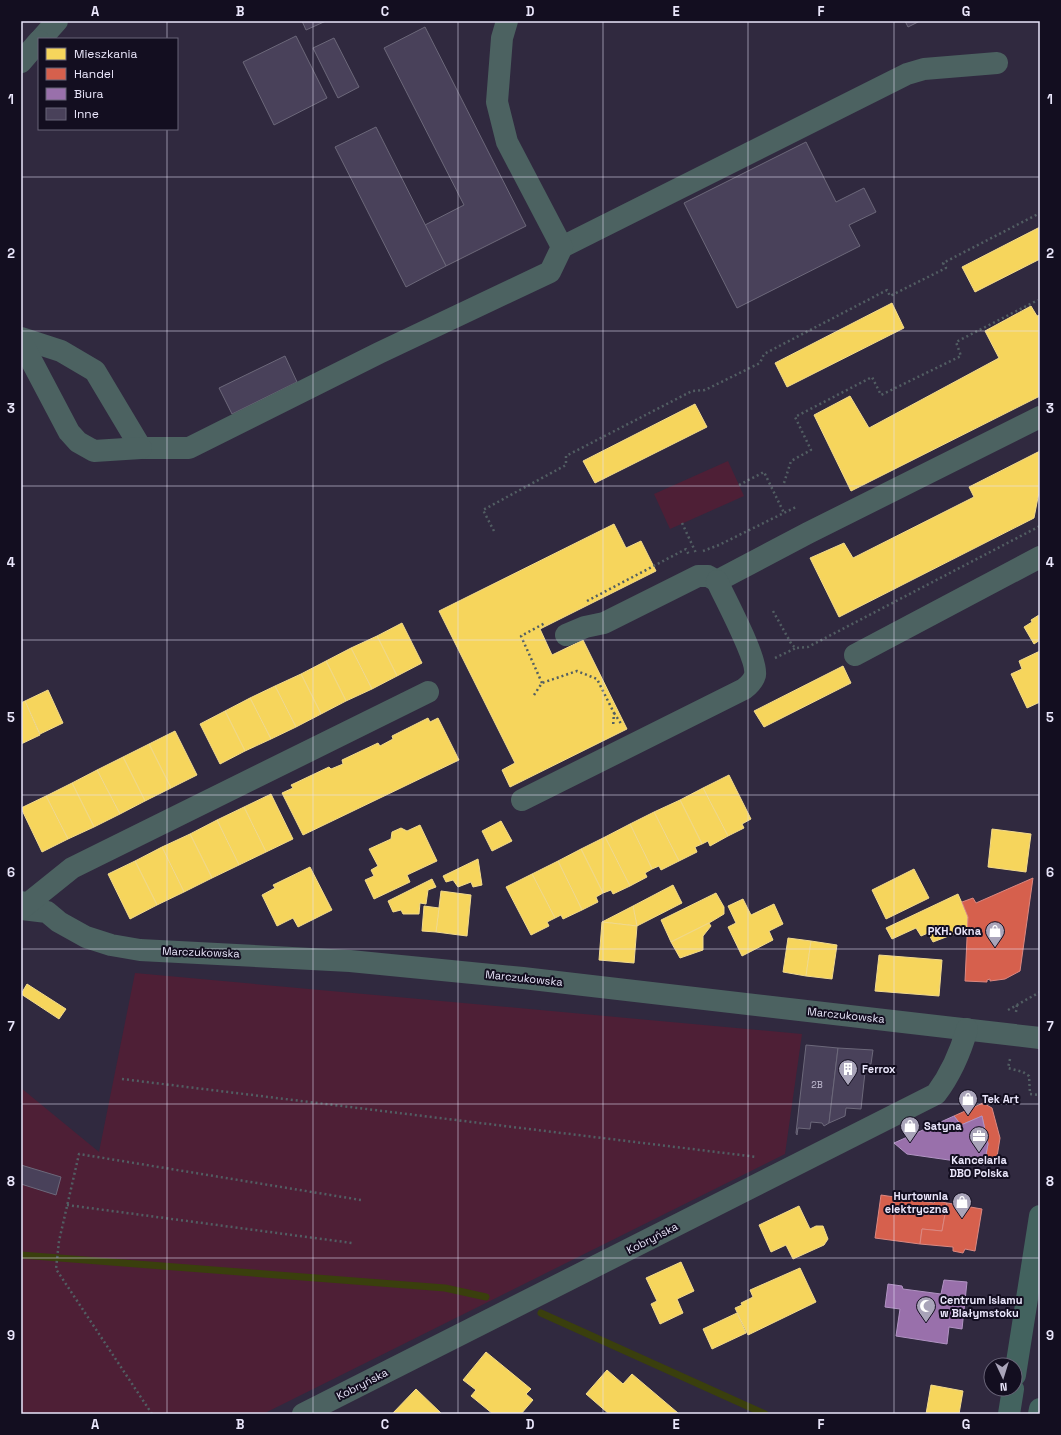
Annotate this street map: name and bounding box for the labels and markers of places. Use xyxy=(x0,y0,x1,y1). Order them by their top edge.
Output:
shop icon: PKH. Okna xyxy=(984,920,1006,948)
place label: PKH. Okna xyxy=(928,924,982,938)
building icon: Ferrox xyxy=(837,1058,859,1086)
place label: Ferrox xyxy=(862,1062,896,1076)
shop icon: Tek Art xyxy=(957,1088,979,1116)
place label: Tek Art xyxy=(982,1092,1019,1106)
shop icon: Satyna xyxy=(899,1115,921,1143)
place label: Satyna xyxy=(924,1119,962,1133)
office icon: Kancelaria DBO Polska xyxy=(968,1125,990,1153)
place label: Kancelaria DBO Polska xyxy=(949,1153,1009,1180)
place label: Hurtownia elektryczna xyxy=(885,1189,949,1216)
shop icon: Hurtownia elektryczna xyxy=(951,1191,973,1219)
place label: Centrum Islamu w Białymstoku xyxy=(940,1293,1022,1320)
mosque icon: Centrum Islamu w Białymstoku xyxy=(915,1295,937,1323)

